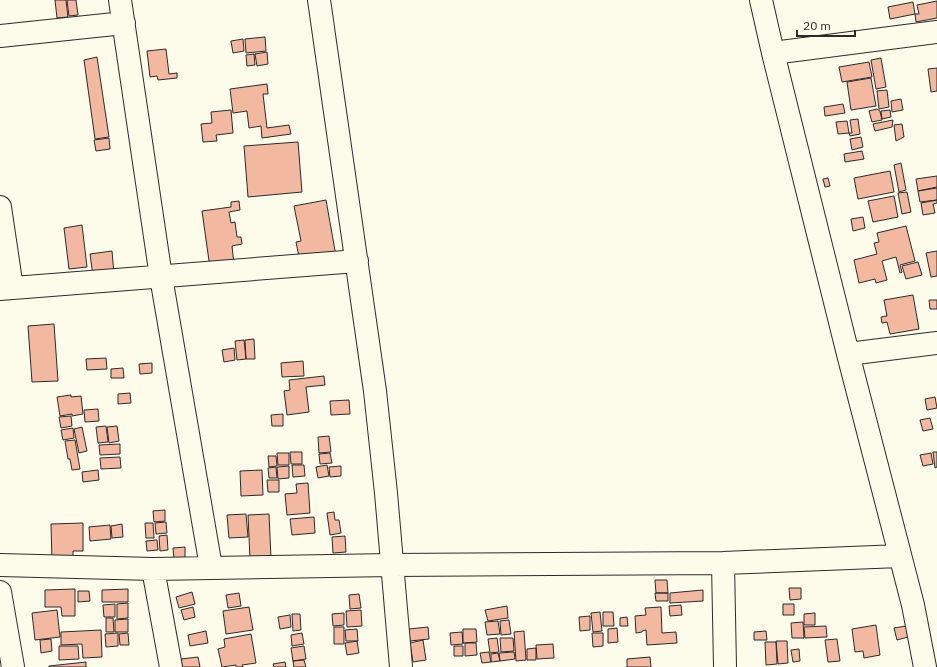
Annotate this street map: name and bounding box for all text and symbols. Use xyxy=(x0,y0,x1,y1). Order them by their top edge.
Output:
scale bar xyxy=(797,12,855,38)
text: 20 m xyxy=(803,18,831,33)

